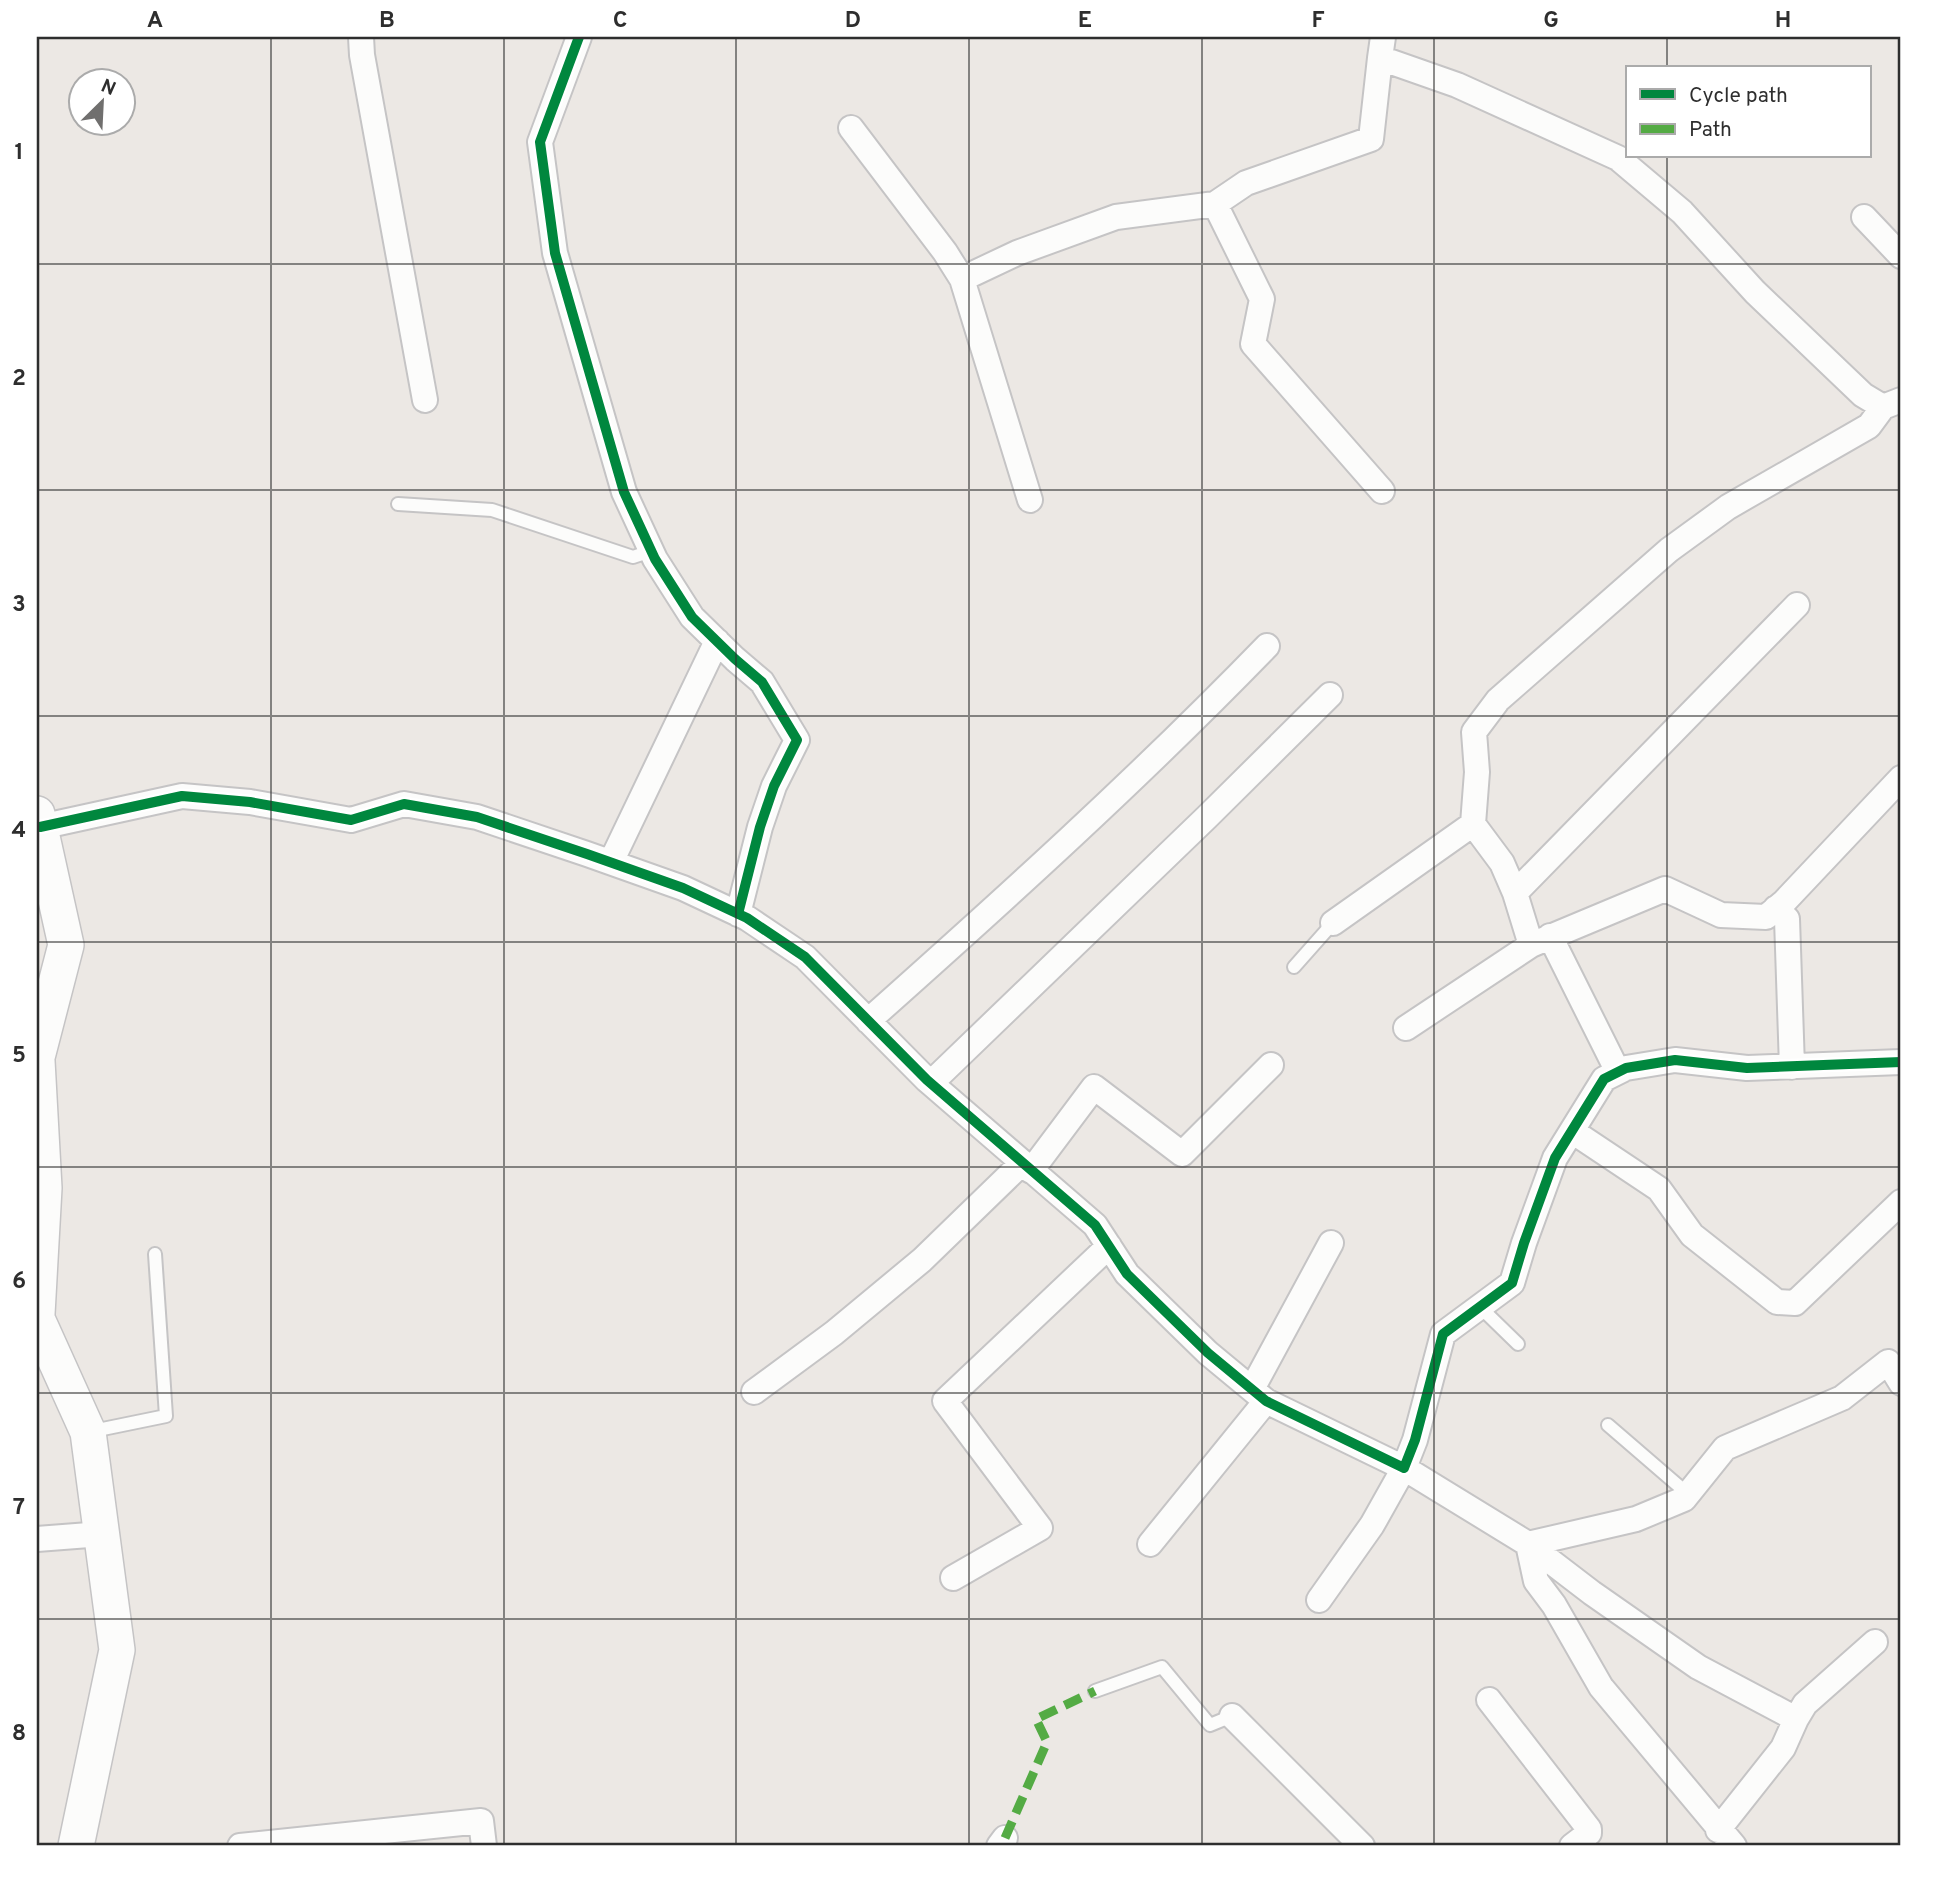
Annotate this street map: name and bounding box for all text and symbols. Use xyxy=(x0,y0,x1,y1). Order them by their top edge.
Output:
text: A xyxy=(147,7,163,36)
text: B xyxy=(379,7,395,36)
text: C xyxy=(613,7,627,36)
text: D xyxy=(845,7,861,36)
text: E xyxy=(1078,7,1092,36)
text: F xyxy=(1311,7,1325,36)
text: G xyxy=(1543,7,1559,36)
text: H xyxy=(1775,7,1791,36)
north arrow xyxy=(66,66,136,136)
legend xyxy=(1626,66,1871,158)
text: N xyxy=(97,75,119,102)
text: Cycle path xyxy=(1689,83,1788,110)
text: Path xyxy=(1689,117,1732,144)
text: 1 xyxy=(14,139,24,168)
text: 2 xyxy=(12,365,26,394)
text: 3 xyxy=(12,591,26,620)
text: 4 xyxy=(12,817,26,846)
text: 5 xyxy=(12,1042,26,1071)
text: 6 xyxy=(12,1268,26,1297)
text: 7 xyxy=(13,1494,25,1523)
text: 8 xyxy=(12,1720,26,1749)

